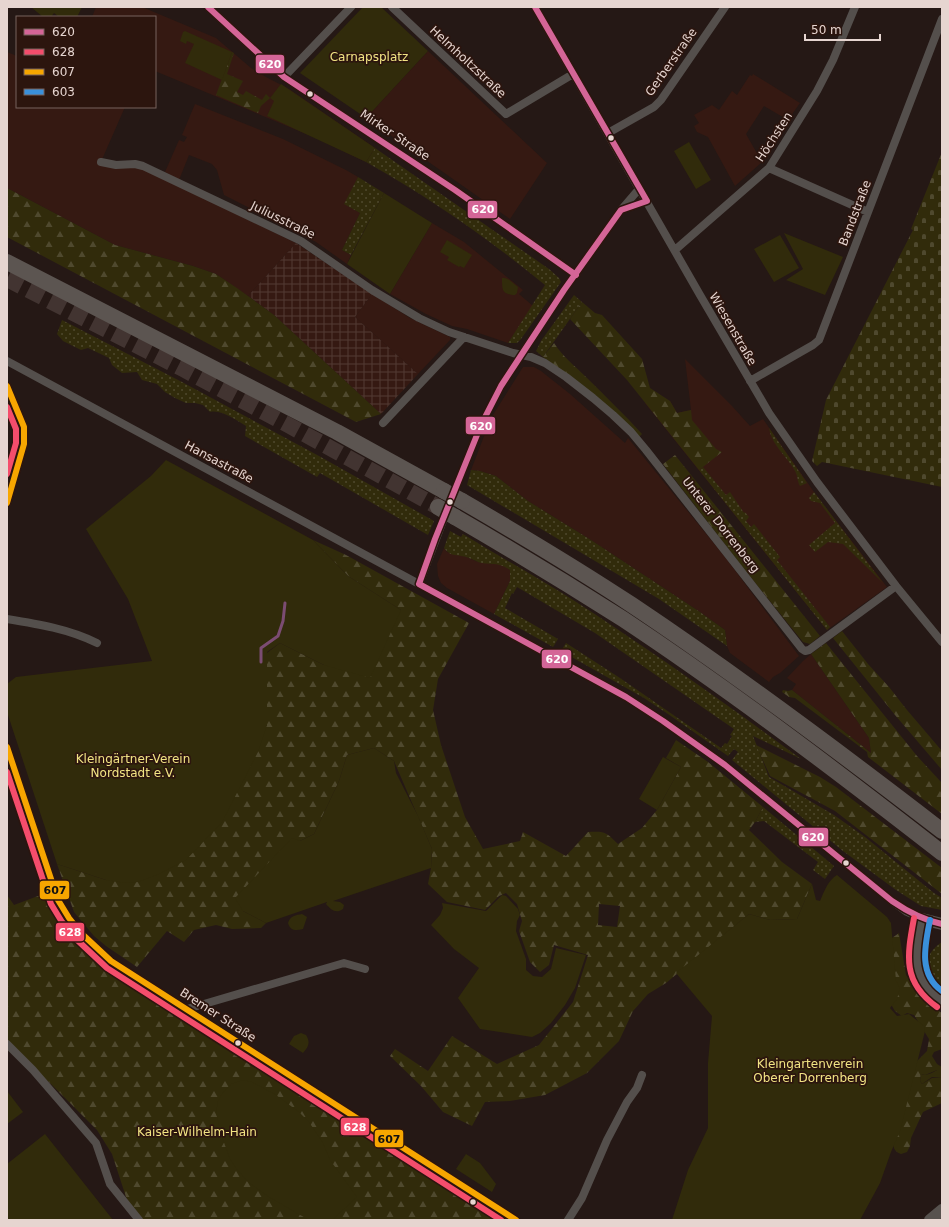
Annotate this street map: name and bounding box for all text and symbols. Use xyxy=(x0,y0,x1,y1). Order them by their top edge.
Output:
legend xyxy=(16,16,156,108)
scale bar xyxy=(805,16,880,42)
street label: Helmholtzstraße xyxy=(427,23,509,101)
text: 50 m xyxy=(811,23,842,37)
text: 620 xyxy=(52,25,75,39)
street label: Gerberstraße xyxy=(642,25,700,99)
text: 628 xyxy=(52,45,75,59)
park label: Carnapsplatz xyxy=(330,50,408,64)
line badge: 620 xyxy=(255,54,285,74)
text: 620 xyxy=(259,58,282,71)
text: 607 xyxy=(52,65,75,79)
text: 603 xyxy=(52,85,75,99)
unlabelled marker xyxy=(305,89,315,99)
street label: Mirker Straße xyxy=(358,107,432,163)
street label: Höchsten xyxy=(753,109,795,165)
unlabelled marker xyxy=(606,133,616,143)
street label: Bandstraße xyxy=(836,178,874,248)
street label: Juliusstraße xyxy=(248,198,317,242)
line badge: 620 xyxy=(467,200,498,219)
text: 620 xyxy=(472,203,495,216)
street label: Wiesenstraße xyxy=(707,290,759,368)
line badge: 620 xyxy=(465,416,496,435)
text: 620 xyxy=(470,420,493,433)
street label: Hansastraße xyxy=(182,438,256,486)
street label: Unterer Dorrenberg xyxy=(679,474,763,576)
unlabelled marker xyxy=(445,497,455,507)
line badge: 620 xyxy=(541,649,572,669)
text: 620 xyxy=(546,653,569,666)
park label: Kleingärtner-Verein Nordstadt e.V. xyxy=(76,752,190,780)
line badge: 620 xyxy=(798,827,829,847)
text: 620 xyxy=(802,831,825,844)
unlabelled marker xyxy=(841,858,851,868)
line badge: 607 xyxy=(39,880,70,900)
text: 607 xyxy=(44,884,66,897)
line badge: 628 xyxy=(55,922,85,942)
text: 628 xyxy=(59,926,81,939)
street label: Bremer Straße xyxy=(177,985,259,1045)
unlabelled marker xyxy=(233,1038,243,1048)
park label: Kleingartenverein Oberer Dorrenberg xyxy=(753,1057,867,1085)
line badge: 628 xyxy=(340,1117,370,1136)
text: 628 xyxy=(344,1121,366,1134)
park label: Kaiser-Wilhelm-Hain xyxy=(137,1125,257,1139)
line badge: 607 xyxy=(374,1129,404,1148)
text: 607 xyxy=(378,1133,400,1146)
unlabelled marker xyxy=(468,1197,478,1207)

